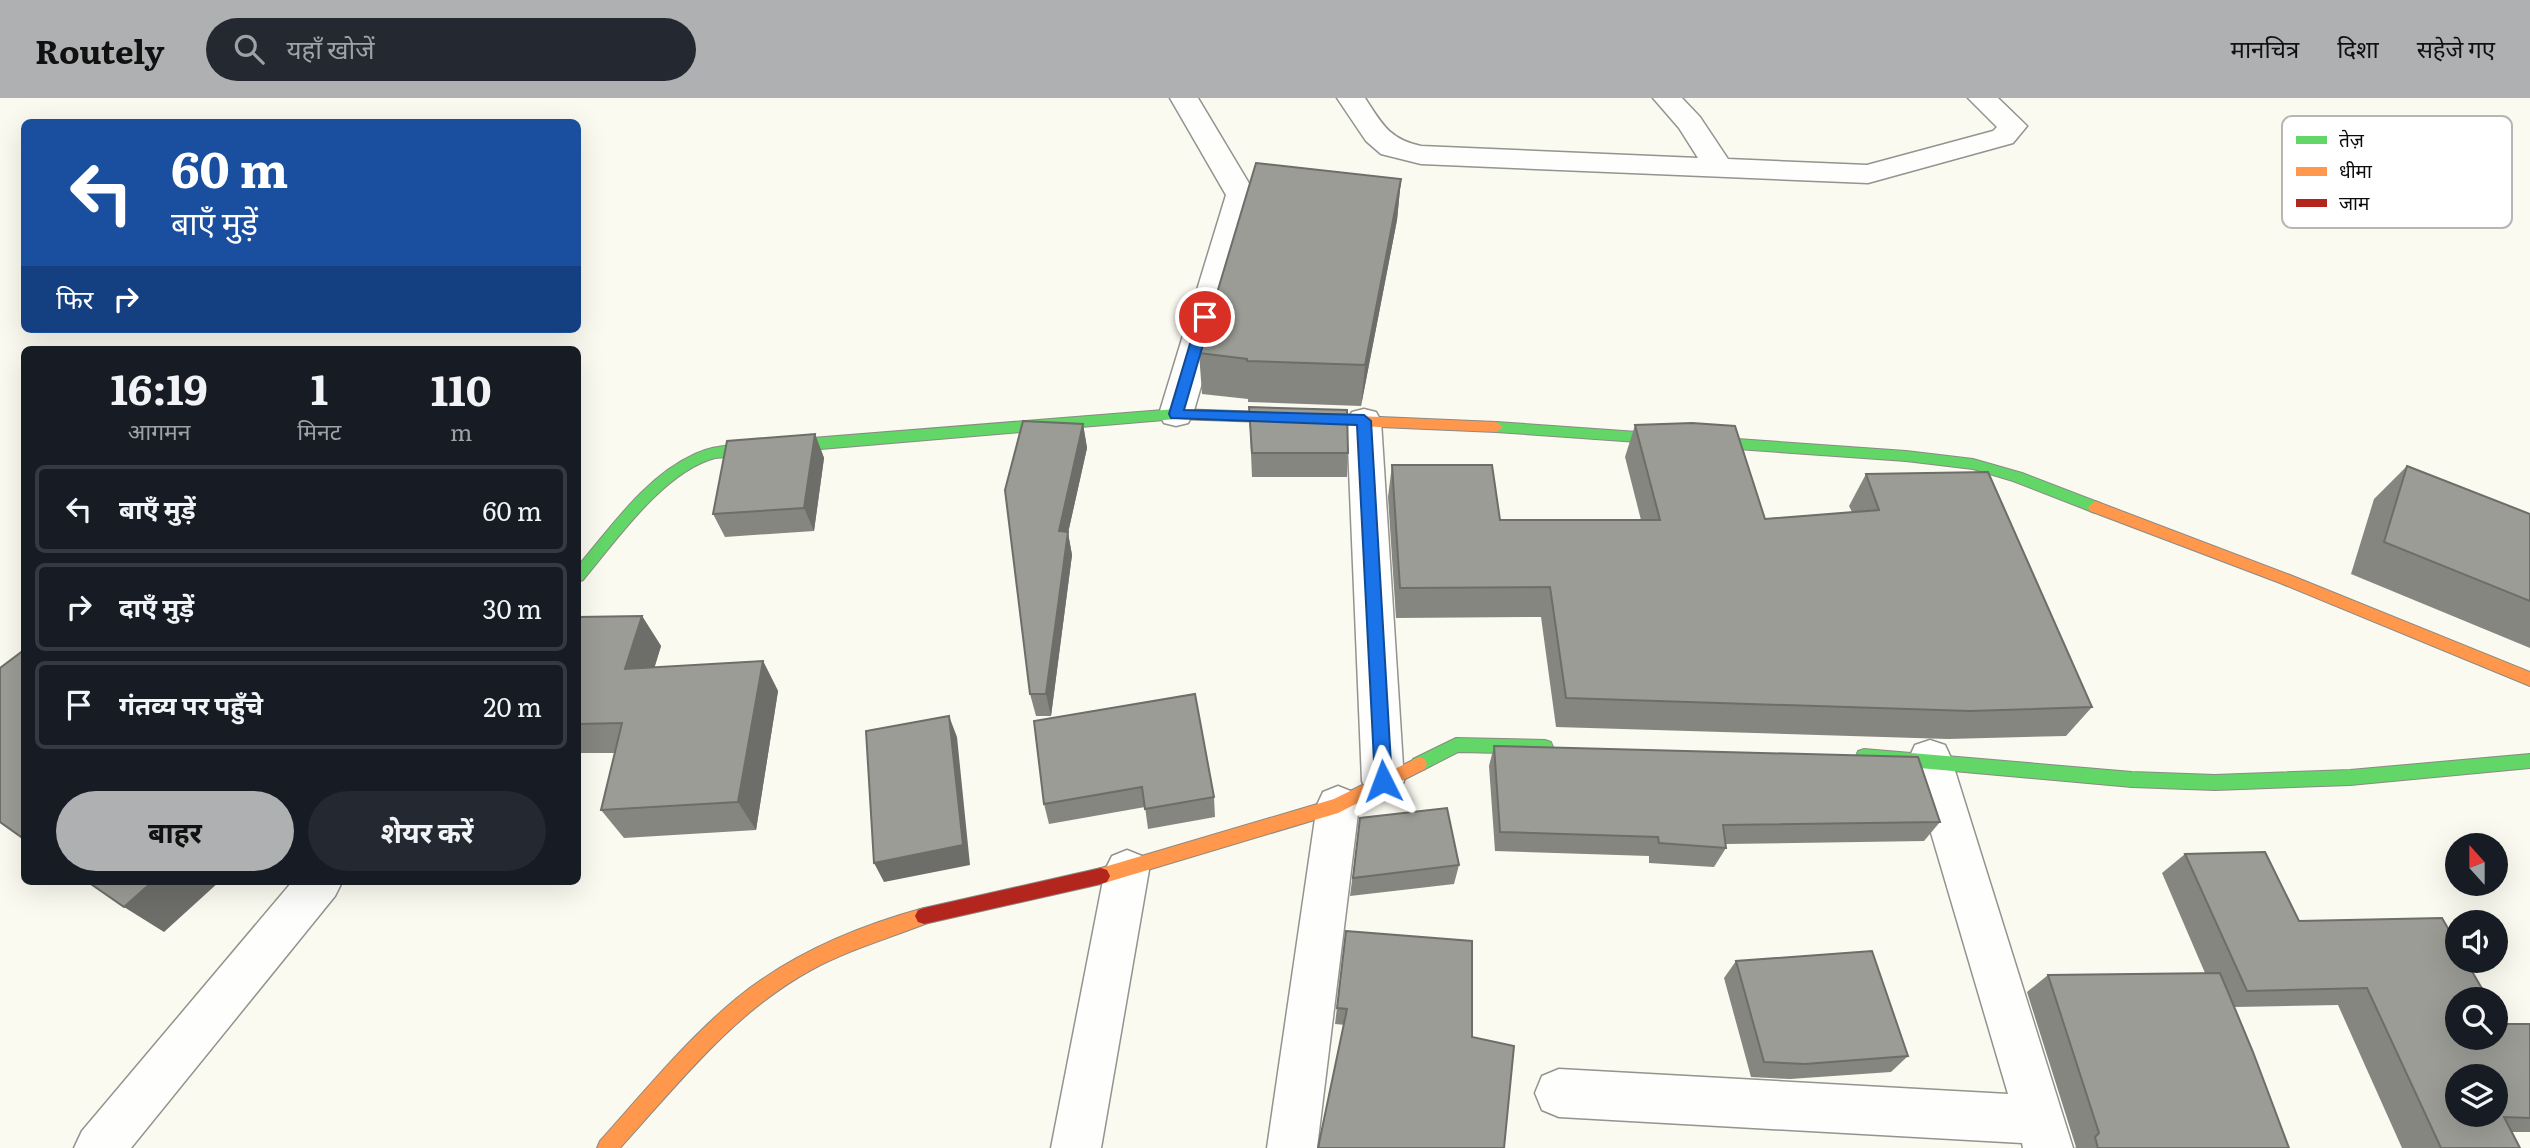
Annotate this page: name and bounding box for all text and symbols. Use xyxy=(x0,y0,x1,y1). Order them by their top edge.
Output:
search box xyxy=(206,18,696,81)
text: Routely xyxy=(35,25,164,74)
text: यहाँ खोजें xyxy=(286,28,375,67)
icon: search xyxy=(230,30,268,68)
text: मानचित्र xyxy=(2231,30,2299,65)
text: दिशा xyxy=(2337,30,2379,65)
text: सहेजे गए xyxy=(2417,30,2495,65)
legend xyxy=(2282,116,2512,228)
text: तेज़ xyxy=(2339,125,2365,153)
text: 60 m xyxy=(171,130,288,203)
icon: left xyxy=(56,147,147,238)
text: धीमा xyxy=(2339,156,2373,184)
text: जाम xyxy=(2339,188,2370,216)
text: बाएँ मुड़ें xyxy=(171,197,258,245)
text: फिर xyxy=(56,278,93,317)
icon: right xyxy=(107,280,145,318)
pin xyxy=(1175,287,1235,347)
icon: arrive xyxy=(1186,298,1224,336)
text: 16:19 xyxy=(110,356,208,418)
text: 1 xyxy=(311,356,328,418)
text: 110 xyxy=(431,357,492,419)
text: आगमन xyxy=(128,413,191,447)
text: मिनट xyxy=(297,413,341,447)
text: m xyxy=(450,414,472,448)
text: बाएँ मुड़ें xyxy=(119,488,196,527)
icon: left xyxy=(60,490,98,528)
text: 60 m xyxy=(483,490,542,529)
text: दाएँ मुड़ें xyxy=(119,586,194,625)
icon: right xyxy=(60,588,98,626)
text: 30 m xyxy=(482,588,542,627)
text: गंतव्य पर पहुँचे xyxy=(119,684,263,723)
icon: arrive xyxy=(60,686,98,724)
text: 20 m xyxy=(483,686,542,725)
position arrow xyxy=(1346,744,1420,818)
button: बाहर xyxy=(56,791,294,871)
button: शेयर करें xyxy=(308,791,546,871)
north arrow xyxy=(2445,833,2508,896)
map controls xyxy=(2445,833,2508,1127)
button: sound xyxy=(2445,910,2508,973)
button: search xyxy=(2445,987,2508,1050)
button: layers xyxy=(2445,1064,2508,1127)

